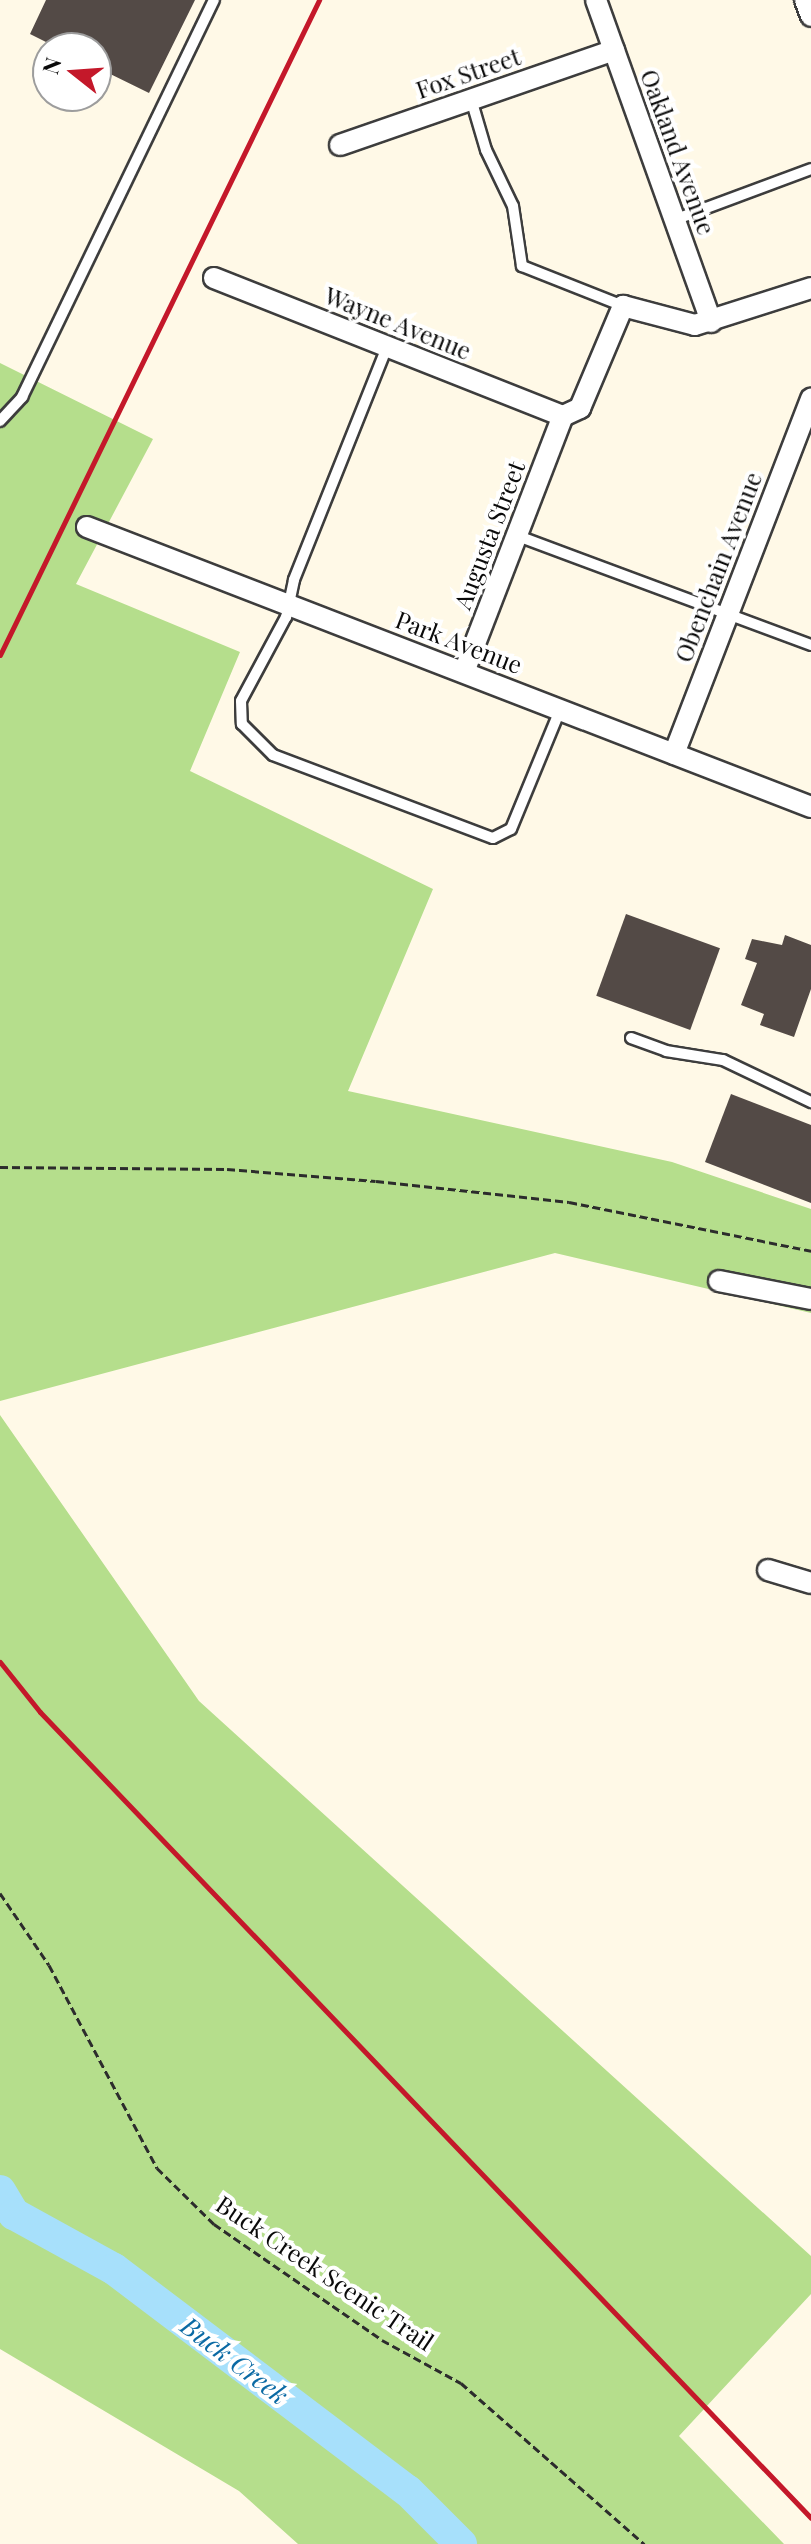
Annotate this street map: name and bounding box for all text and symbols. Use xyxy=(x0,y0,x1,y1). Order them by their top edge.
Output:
north arrow xyxy=(32,32,112,112)
street label: Fox Street xyxy=(412,42,524,104)
text: N xyxy=(34,54,68,78)
street label: Oakland Avenue xyxy=(635,65,721,239)
street label: Wayne Avenue xyxy=(320,280,476,366)
street label: Augusta Street xyxy=(448,457,530,613)
street label: Obenchain Avenue xyxy=(668,468,768,666)
street label: Park Avenue xyxy=(391,604,527,680)
street label: Buck Creek Scenic Trail xyxy=(210,2189,440,2357)
water label: Buck Creek xyxy=(175,2310,295,2410)

